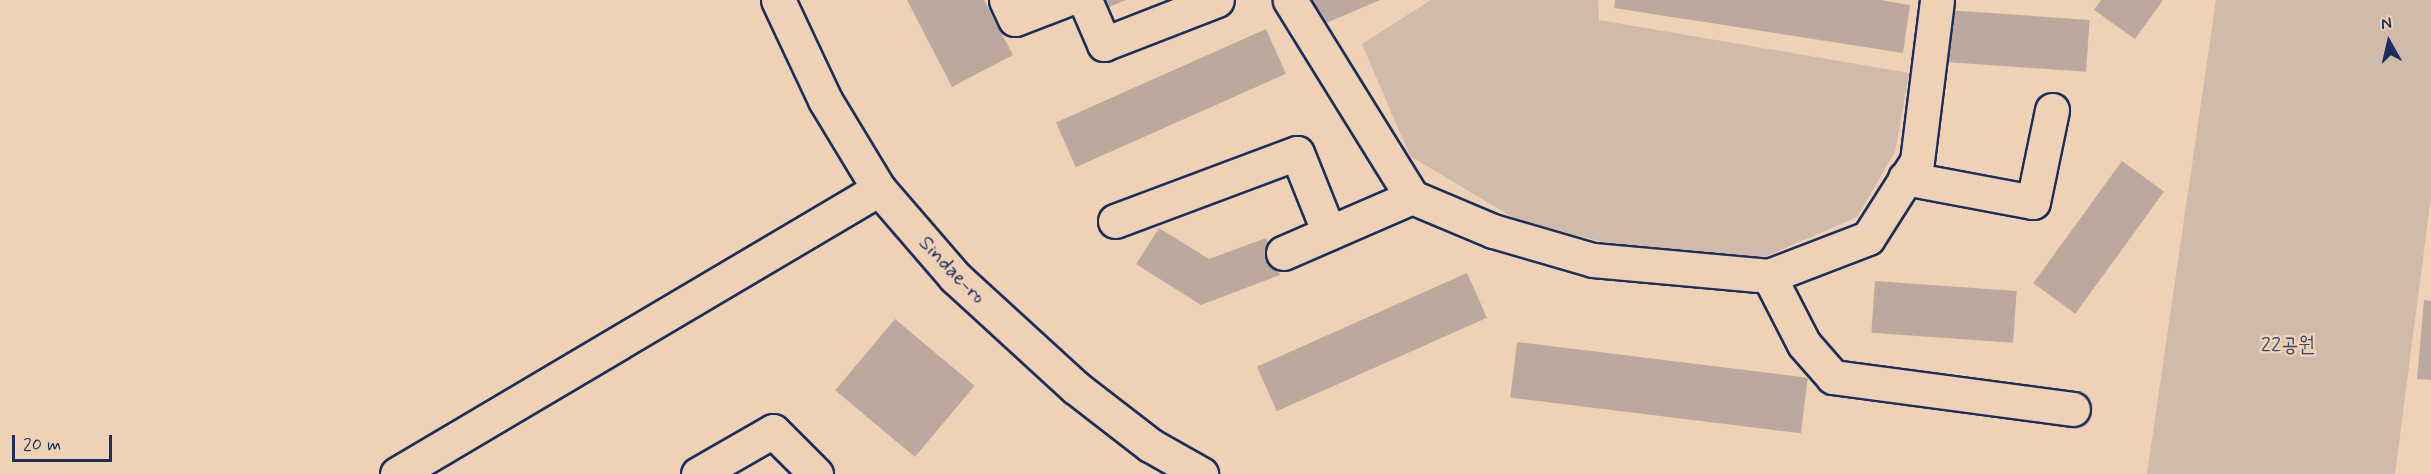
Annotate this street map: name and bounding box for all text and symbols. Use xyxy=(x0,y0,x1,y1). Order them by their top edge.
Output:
north arrow xyxy=(2359,12,2419,72)
text: N xyxy=(2380,13,2393,35)
street label: Sindae-ro xyxy=(913,231,991,309)
park label: 22공원 xyxy=(2261,332,2315,358)
scale bar xyxy=(15,423,116,461)
text: 20 m xyxy=(23,433,61,457)

